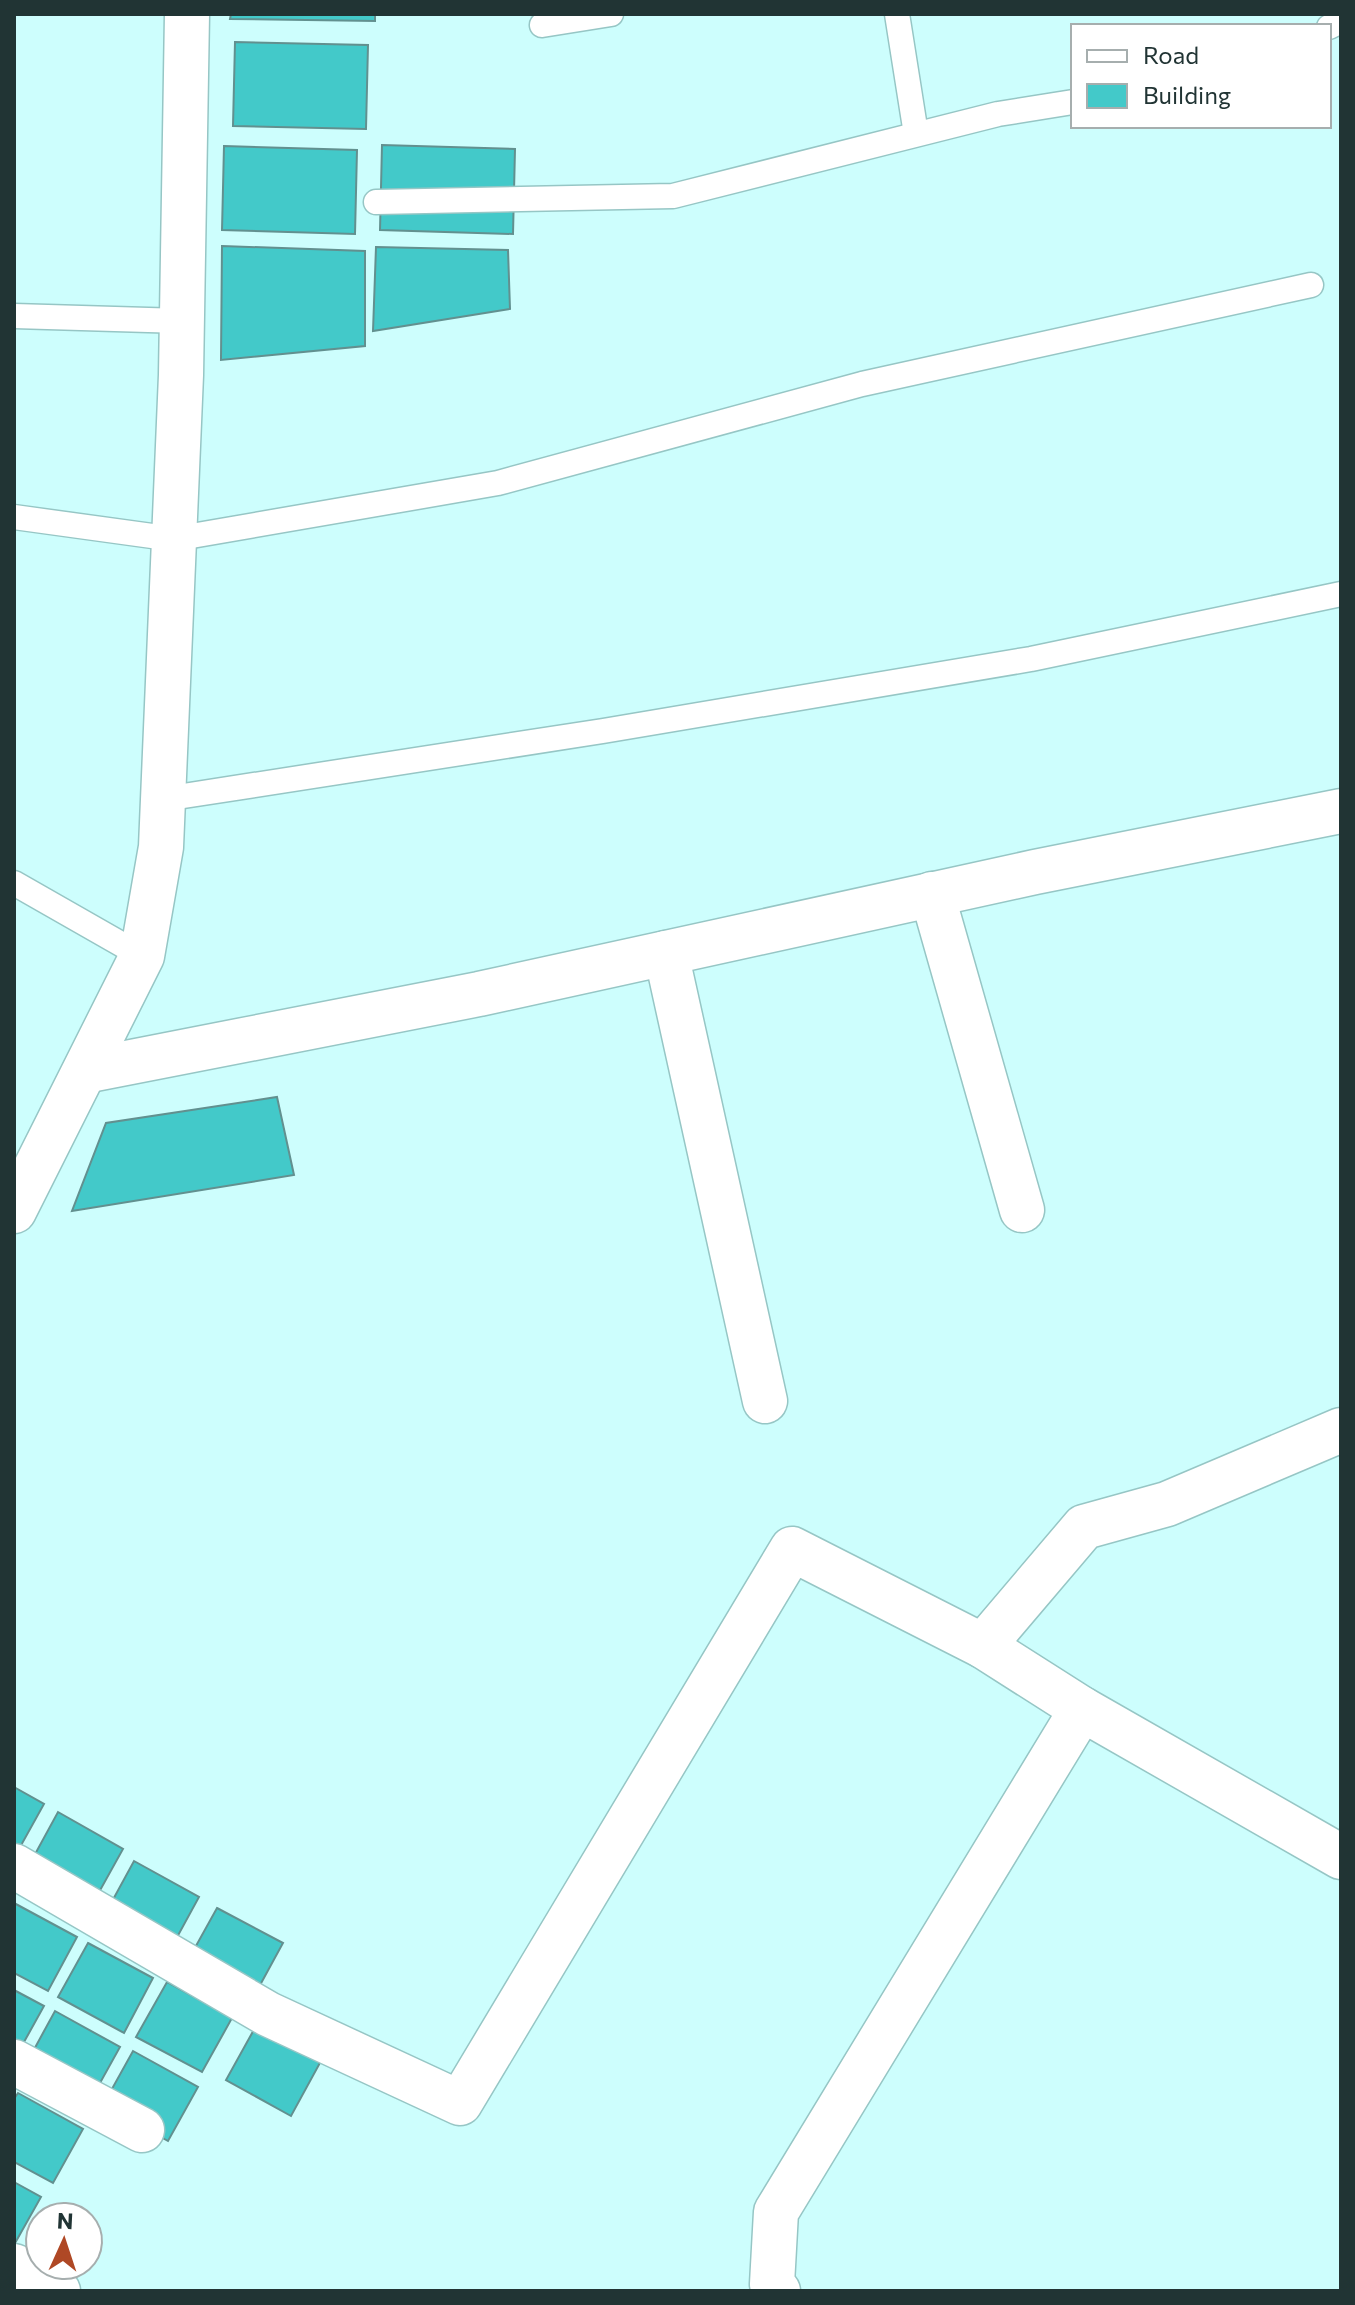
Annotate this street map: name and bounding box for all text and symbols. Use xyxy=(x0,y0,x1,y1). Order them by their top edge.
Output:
legend xyxy=(1071,24,1331,128)
text: Road xyxy=(1143,40,1199,69)
text: Building xyxy=(1143,80,1231,109)
north arrow xyxy=(24,2201,104,2281)
text: N xyxy=(56,2207,74,2234)

